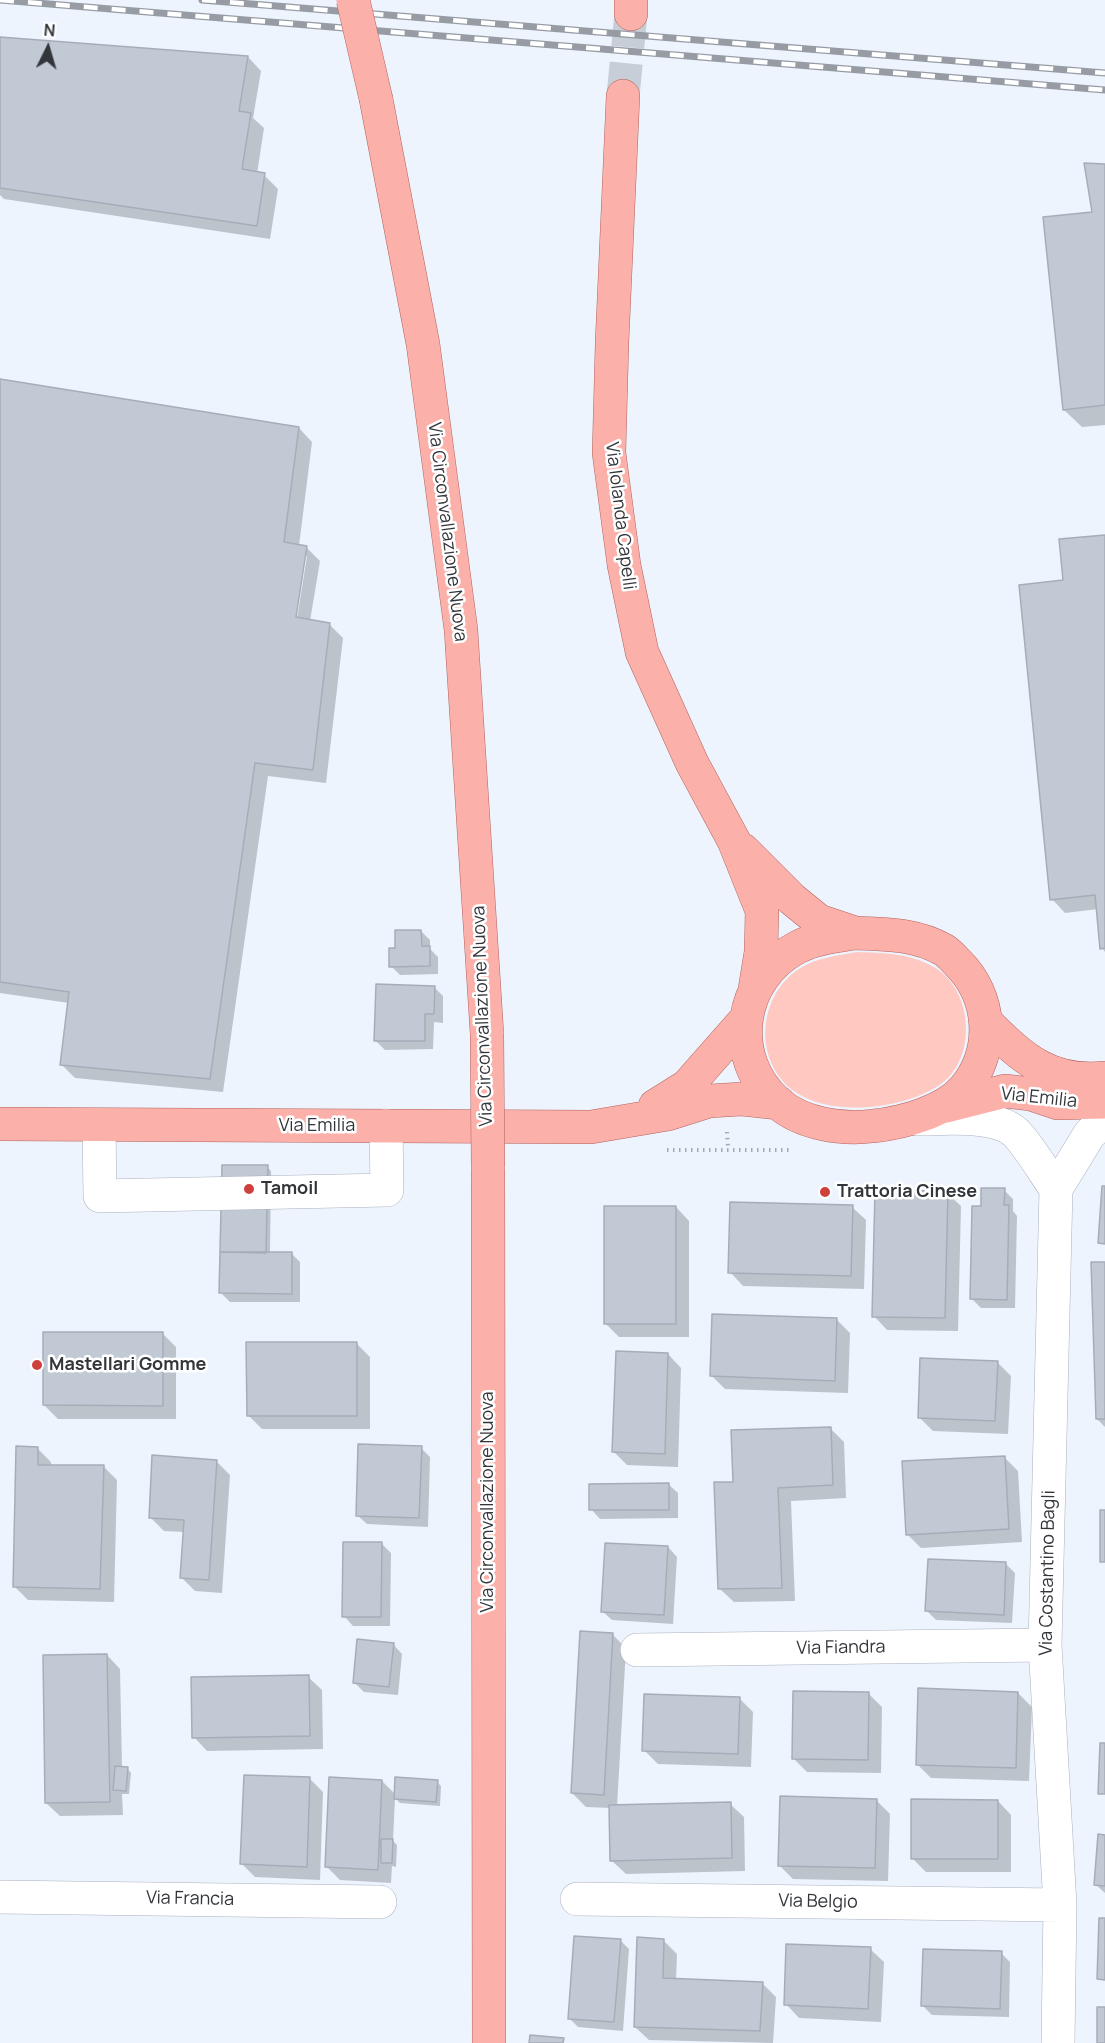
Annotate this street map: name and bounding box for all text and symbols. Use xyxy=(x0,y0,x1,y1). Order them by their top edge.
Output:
north arrow xyxy=(18,18,78,78)
text: N xyxy=(43,19,56,42)
street label: Via Circonvallazione Nuova xyxy=(423,421,471,643)
street label: Via Iolanda Capelli xyxy=(600,441,640,591)
street label: Via Circonvallazione Nuova xyxy=(468,905,498,1127)
street label: Via Emilia xyxy=(1000,1083,1078,1113)
street label: Via Emilia xyxy=(279,1115,355,1137)
place label: Tamoil xyxy=(261,1178,318,1200)
place label: Trattoria Cinese xyxy=(837,1181,977,1203)
marker: Tamoil xyxy=(242,1182,256,1196)
marker: Trattoria Cinese xyxy=(818,1185,832,1199)
place label: Mastellari Gomme xyxy=(49,1354,206,1376)
marker: Mastellari Gomme xyxy=(30,1358,44,1372)
street label: Via Circonvallazione Nuova xyxy=(477,1392,499,1612)
street label: Via Costantino Bagli xyxy=(1036,1490,1060,1656)
street label: Via Fiandra xyxy=(796,1636,886,1660)
street label: Via Francia xyxy=(146,1887,234,1911)
street label: Via Belgio xyxy=(778,1891,858,1913)

